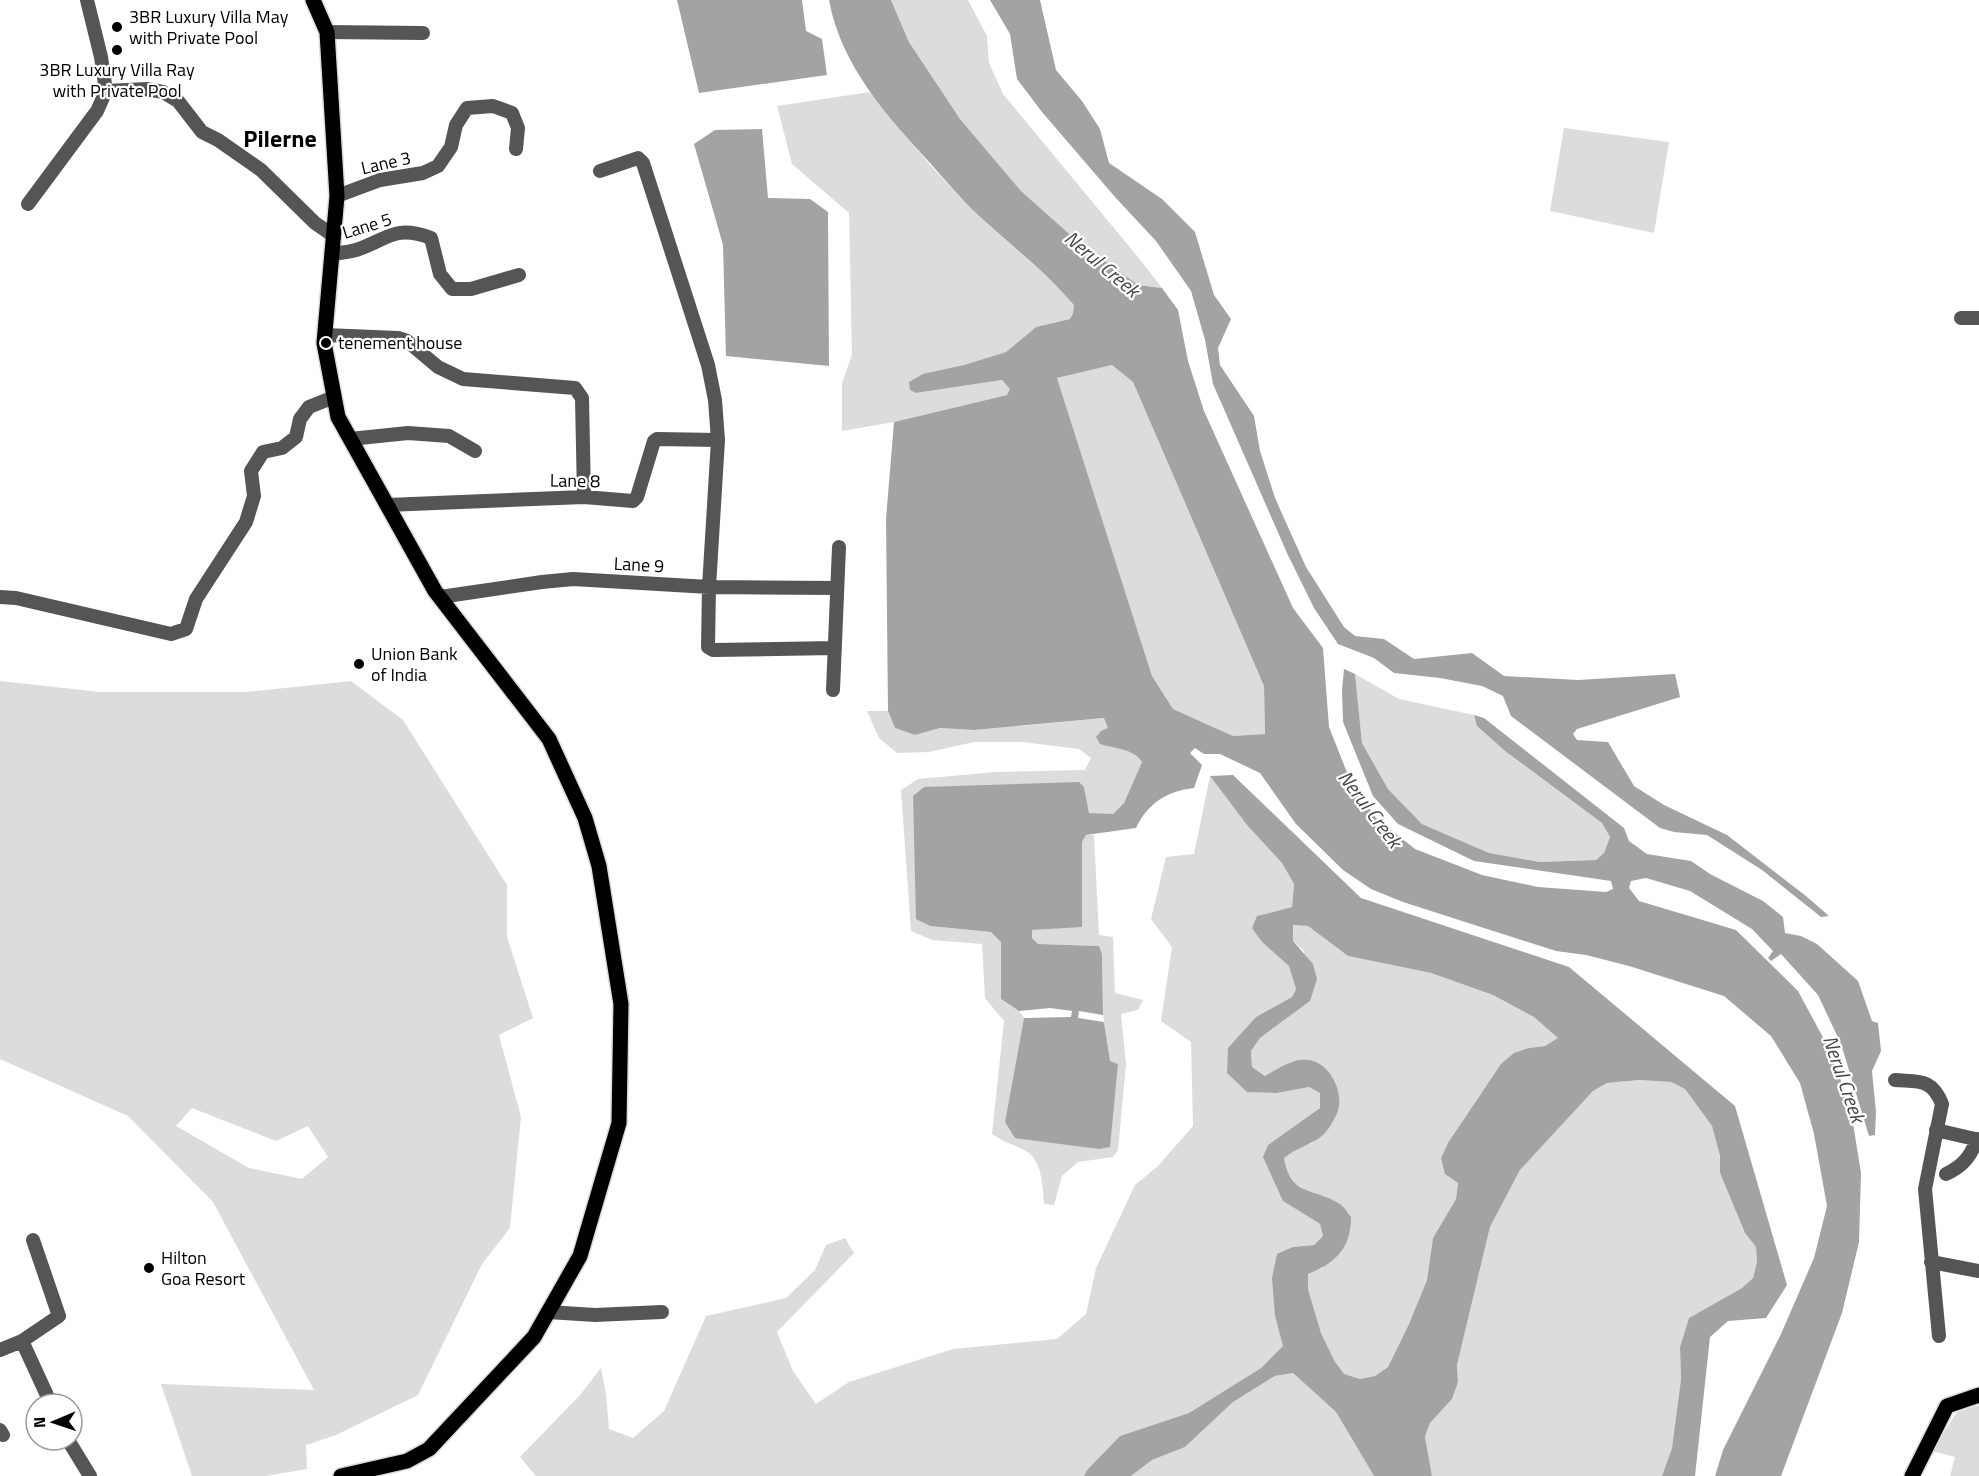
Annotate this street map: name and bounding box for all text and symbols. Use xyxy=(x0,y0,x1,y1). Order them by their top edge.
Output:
place label: 3BR Luxury Villa May with Private Pool xyxy=(129,3,289,51)
marker: 3BR Luxury Villa May with Private Pool xyxy=(110,20,124,34)
marker: 3BR Luxury Villa Ray with Private Pool xyxy=(110,43,124,57)
place label: 3BR Luxury Villa Ray with Private Pool xyxy=(39,56,195,104)
district label: Pilerne xyxy=(243,120,317,156)
street label: Lane 3 xyxy=(358,144,413,181)
street label: Lane 5 xyxy=(339,205,395,246)
water label: Nerul Creek xyxy=(1058,223,1148,306)
place label: tenement house xyxy=(338,329,462,356)
marker: tenement house xyxy=(319,336,333,350)
street label: Lane 8 xyxy=(550,467,600,494)
street label: Lane 9 xyxy=(613,550,665,579)
place label: Union Bank of India xyxy=(371,640,458,688)
marker: Union Bank of India xyxy=(352,657,366,671)
water label: Nerul Creek xyxy=(1331,763,1411,856)
water label: Nerul Creek xyxy=(1815,1031,1875,1129)
place label: Hilton Goa Resort xyxy=(161,1244,246,1292)
marker: Hilton Goa Resort xyxy=(142,1261,156,1275)
north arrow xyxy=(24,1392,84,1452)
text: N xyxy=(27,1417,51,1428)

